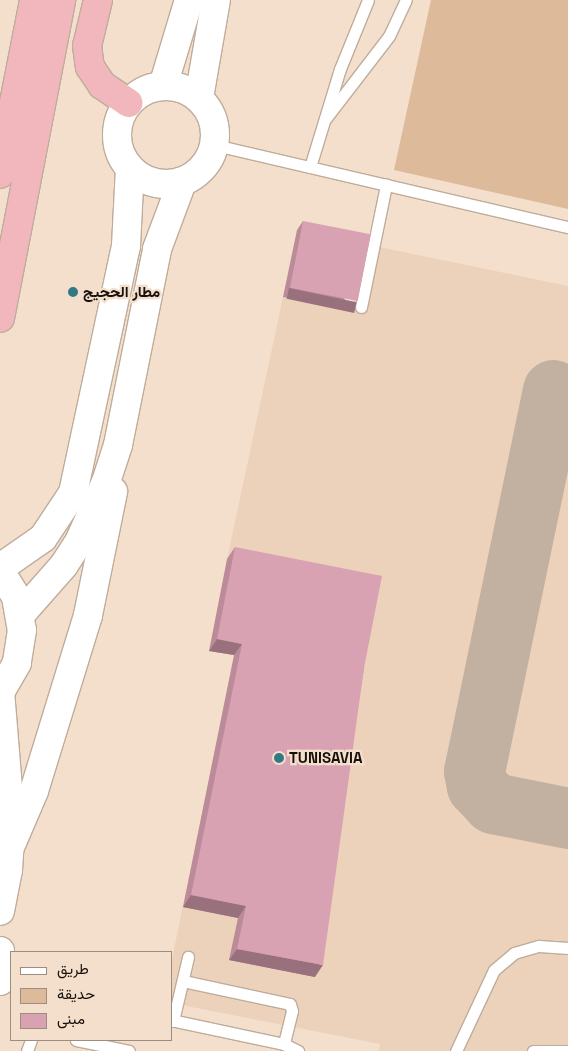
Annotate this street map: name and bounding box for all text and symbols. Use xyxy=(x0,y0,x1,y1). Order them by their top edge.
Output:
place label: مطار الحجيج xyxy=(83,283,160,301)
marker: مطار الحجيج xyxy=(67,286,79,298)
place label: TUNISAVIA xyxy=(289,749,363,767)
marker: TUNISAVIA xyxy=(273,752,285,764)
legend xyxy=(10,951,172,1041)
text: طريق xyxy=(57,959,89,978)
text: حديقة xyxy=(57,984,95,1003)
text: مبنى xyxy=(57,1009,85,1028)

